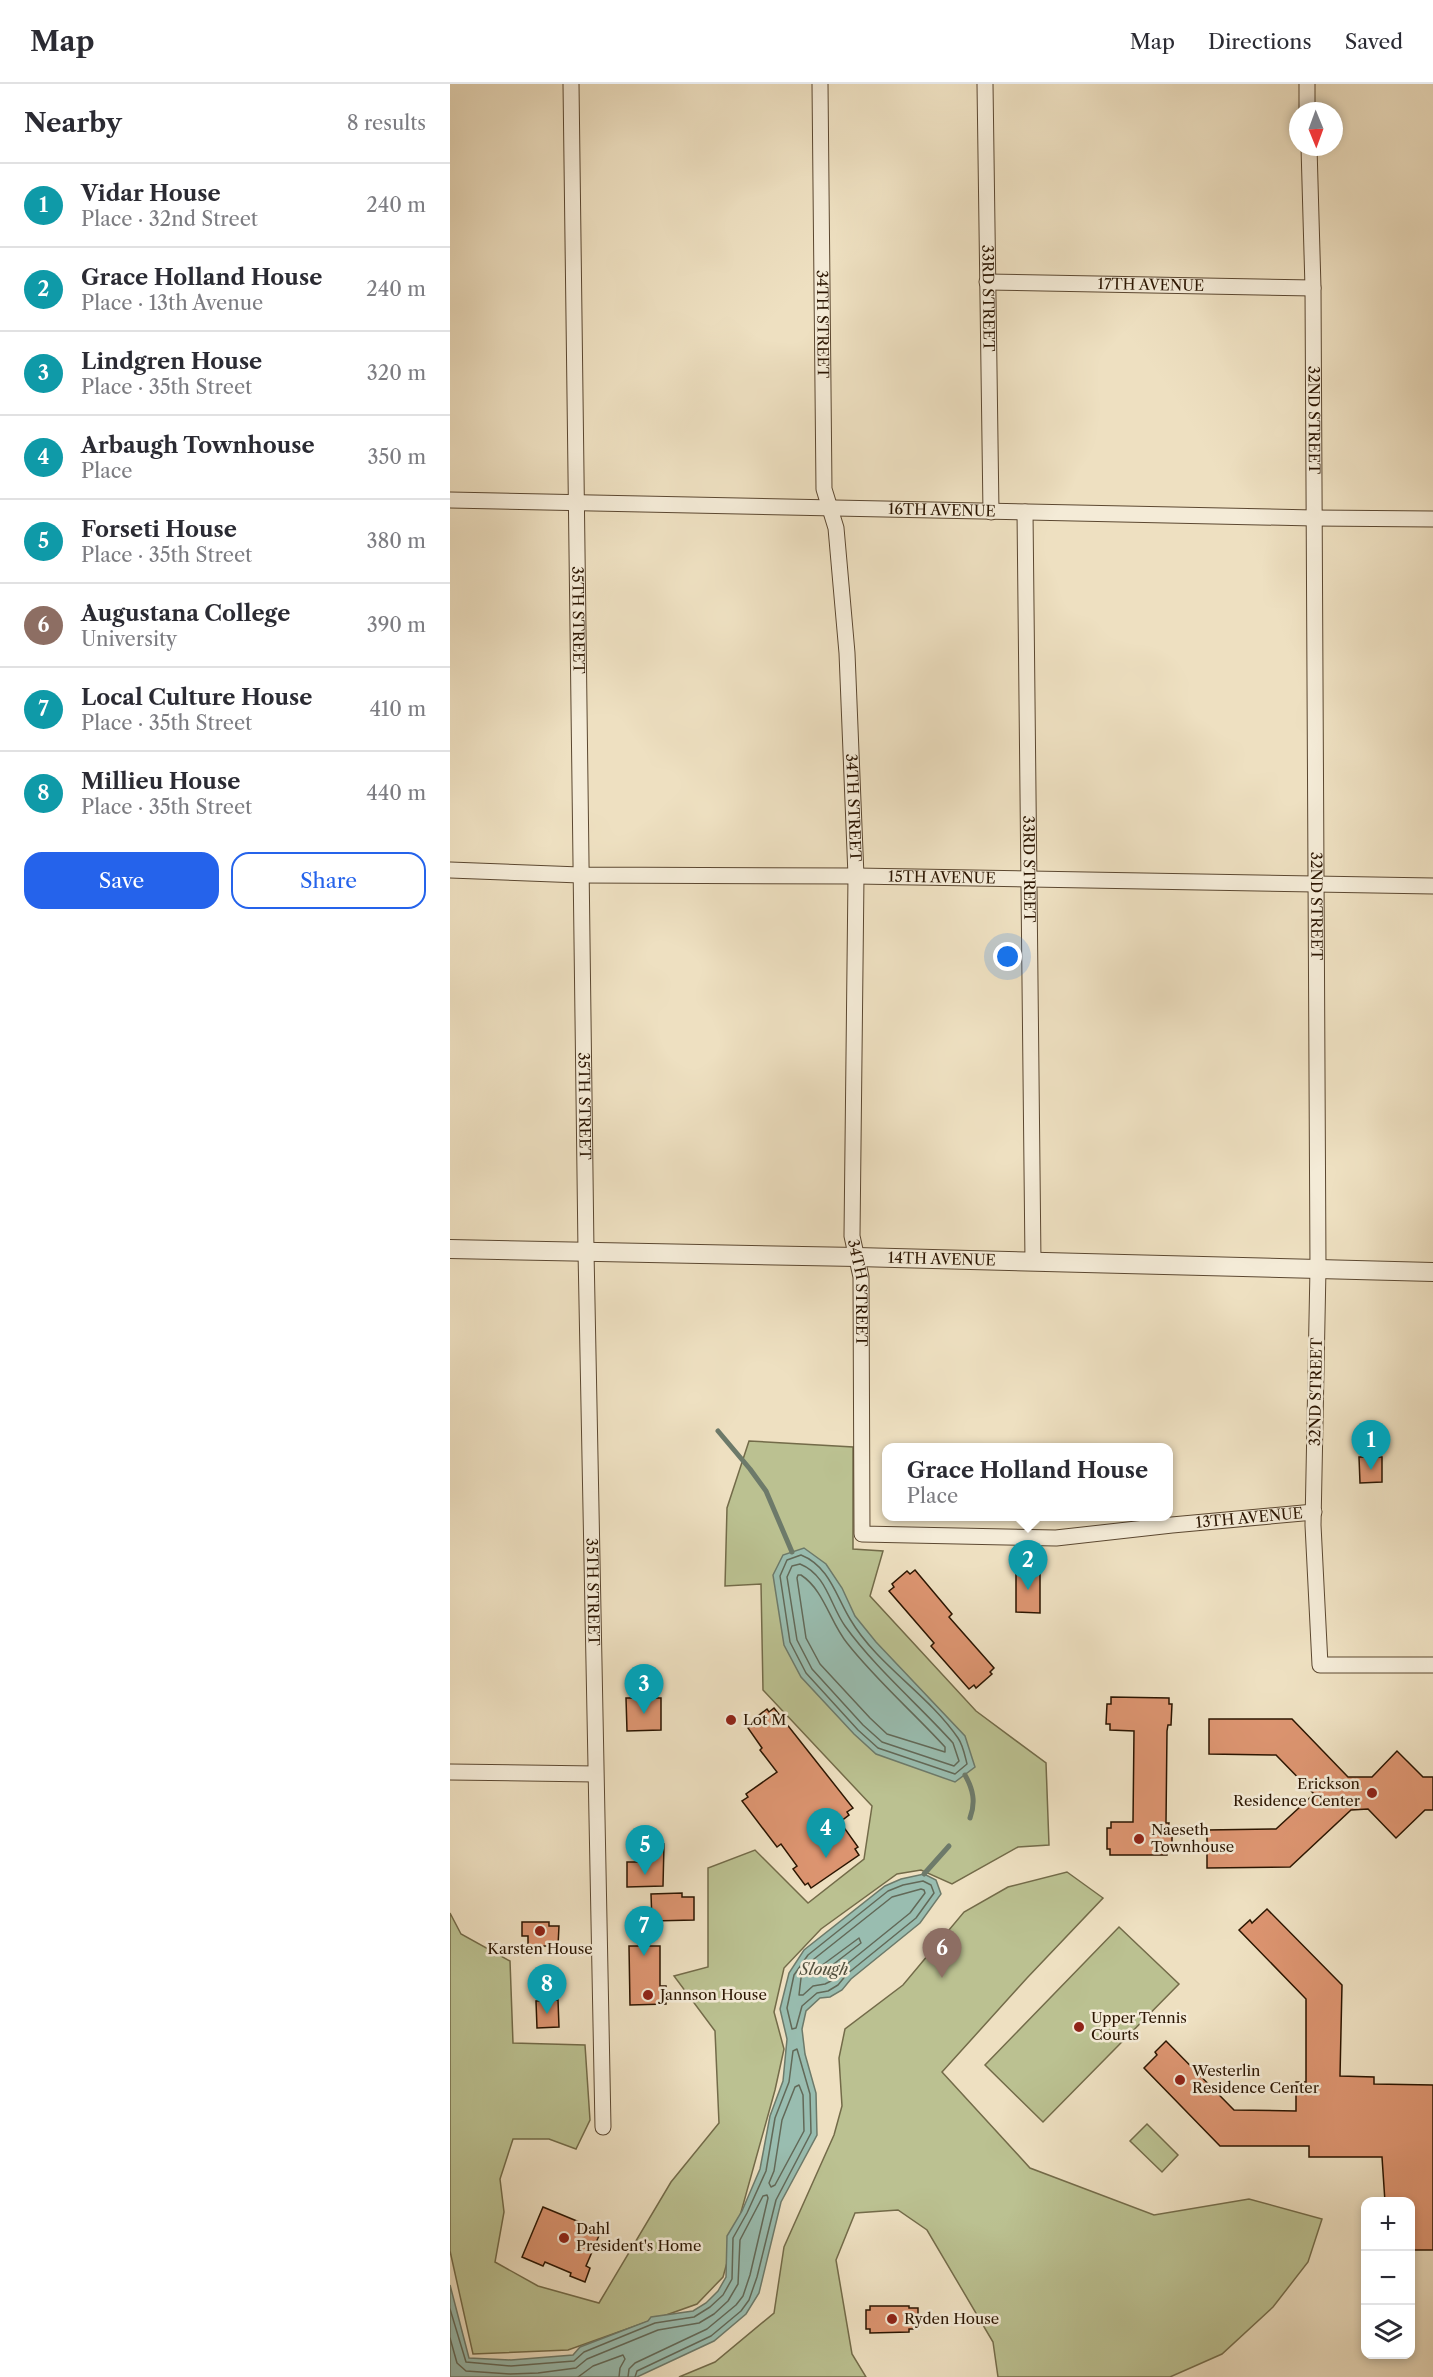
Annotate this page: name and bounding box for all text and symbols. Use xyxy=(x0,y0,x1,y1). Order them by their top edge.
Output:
text: Map xyxy=(30,24,94,58)
text: Map xyxy=(1130,29,1175,54)
text: Directions xyxy=(1208,29,1312,54)
text: Saved xyxy=(1345,29,1403,54)
north arrow xyxy=(1289,102,1343,156)
text: Nearby xyxy=(24,107,122,139)
text: 8 results xyxy=(347,111,426,135)
text: Vidar House xyxy=(81,180,221,207)
text: 1 xyxy=(39,193,48,217)
text: 240 m xyxy=(366,193,426,217)
text: Place · 32nd Street xyxy=(81,207,258,231)
street label: 33RD STREET xyxy=(978,244,999,352)
text: Grace Holland House xyxy=(81,264,322,291)
street label: 34TH STREET xyxy=(813,270,833,379)
street label: 17TH AVENUE xyxy=(1098,274,1204,295)
text: 2 xyxy=(38,277,49,301)
text: 240 m xyxy=(366,277,426,301)
text: Place · 13th Avenue xyxy=(81,291,263,315)
text: Lindgren House xyxy=(81,348,262,375)
text: 3 xyxy=(38,361,49,385)
text: 320 m xyxy=(367,361,426,385)
street label: 32ND STREET xyxy=(1304,366,1324,475)
text: Place · 35th Street xyxy=(81,375,252,399)
text: Arbaugh Townhouse xyxy=(81,432,315,459)
text: 4 xyxy=(38,445,49,469)
text: 350 m xyxy=(368,445,426,469)
text: Place xyxy=(81,459,132,483)
street label: 16TH AVENUE xyxy=(888,499,996,520)
text: Forseti House xyxy=(81,516,237,543)
text: 5 xyxy=(38,529,49,553)
text: 380 m xyxy=(367,529,426,553)
text: Place · 35th Street xyxy=(81,543,252,567)
street label: 35TH STREET xyxy=(568,566,589,675)
text: Augustana College xyxy=(81,600,290,627)
text: 6 xyxy=(38,613,49,637)
text: 390 m xyxy=(367,613,426,637)
text: University xyxy=(81,627,177,651)
text: Local Culture House xyxy=(81,684,312,711)
text: 7 xyxy=(38,697,49,721)
text: 410 m xyxy=(369,697,426,721)
text: Place · 35th Street xyxy=(81,711,252,735)
street label: 34TH STREET xyxy=(842,753,865,863)
text: Millieu House xyxy=(81,768,240,795)
text: 8 xyxy=(37,781,50,805)
text: 440 m xyxy=(366,781,426,805)
text: Place · 35th Street xyxy=(81,795,252,819)
street label: 33RD STREET xyxy=(1019,815,1039,923)
button: Save xyxy=(24,852,219,909)
button: Share xyxy=(231,852,426,909)
street label: 32ND STREET xyxy=(1307,852,1326,961)
street label: 15TH AVENUE xyxy=(888,867,996,887)
your location xyxy=(993,942,1022,971)
street label: 35TH STREET xyxy=(574,1052,595,1161)
street label: 34TH STREET xyxy=(844,1237,871,1347)
street label: 14TH AVENUE xyxy=(888,1248,996,1270)
street label: 32ND STREET xyxy=(1305,1337,1326,1446)
pin: 1 xyxy=(1352,1420,1390,1470)
popup xyxy=(882,1443,1173,1521)
text: Grace Holland House xyxy=(907,1457,1148,1484)
text: Place xyxy=(907,1484,958,1508)
street label: 13TH AVENUE xyxy=(1195,1503,1304,1532)
street label: 35TH STREET xyxy=(583,1538,604,1647)
pin: 2 xyxy=(1008,1540,1048,1590)
pin: 3 xyxy=(624,1664,664,1714)
place label: Lot M xyxy=(743,1710,786,1729)
marker: Lot M xyxy=(724,1713,738,1727)
place label: Erickson Residence Center xyxy=(1233,1774,1361,1810)
marker: Erickson Residence Center xyxy=(1365,1786,1379,1800)
pin: 4 xyxy=(806,1808,845,1858)
place label: Naeseth Townhouse xyxy=(1151,1820,1234,1856)
pin: 5 xyxy=(626,1826,664,1875)
marker: Naeseth Townhouse xyxy=(1132,1832,1146,1846)
pin: 7 xyxy=(624,1906,664,1956)
marker: Karsten House xyxy=(533,1924,547,1938)
pin: 6 xyxy=(922,1928,962,1978)
place label: Karsten House xyxy=(487,1939,593,1958)
water label: Slough xyxy=(799,1959,848,1979)
pin: 8 xyxy=(528,1964,566,2014)
place label: Jannson House xyxy=(658,1985,767,2004)
marker: Jannson House xyxy=(641,1988,655,2002)
place label: Upper Tennis Courts xyxy=(1091,2008,1187,2044)
marker: Upper Tennis Courts xyxy=(1072,2020,1086,2034)
place label: Westerlin Residence Center xyxy=(1191,2061,1320,2097)
marker: Westerlin Residence Center xyxy=(1173,2073,1187,2087)
map controls xyxy=(1361,2197,1415,2359)
button: + xyxy=(1361,2197,1415,2251)
place label: Dahl President's Home xyxy=(576,2219,701,2255)
marker: Dahl President's Home xyxy=(557,2231,571,2245)
button: − xyxy=(1361,2251,1415,2305)
button: layers xyxy=(1361,2305,1415,2359)
place label: Ryden House xyxy=(904,2309,999,2328)
marker: Ryden House xyxy=(885,2312,899,2326)

